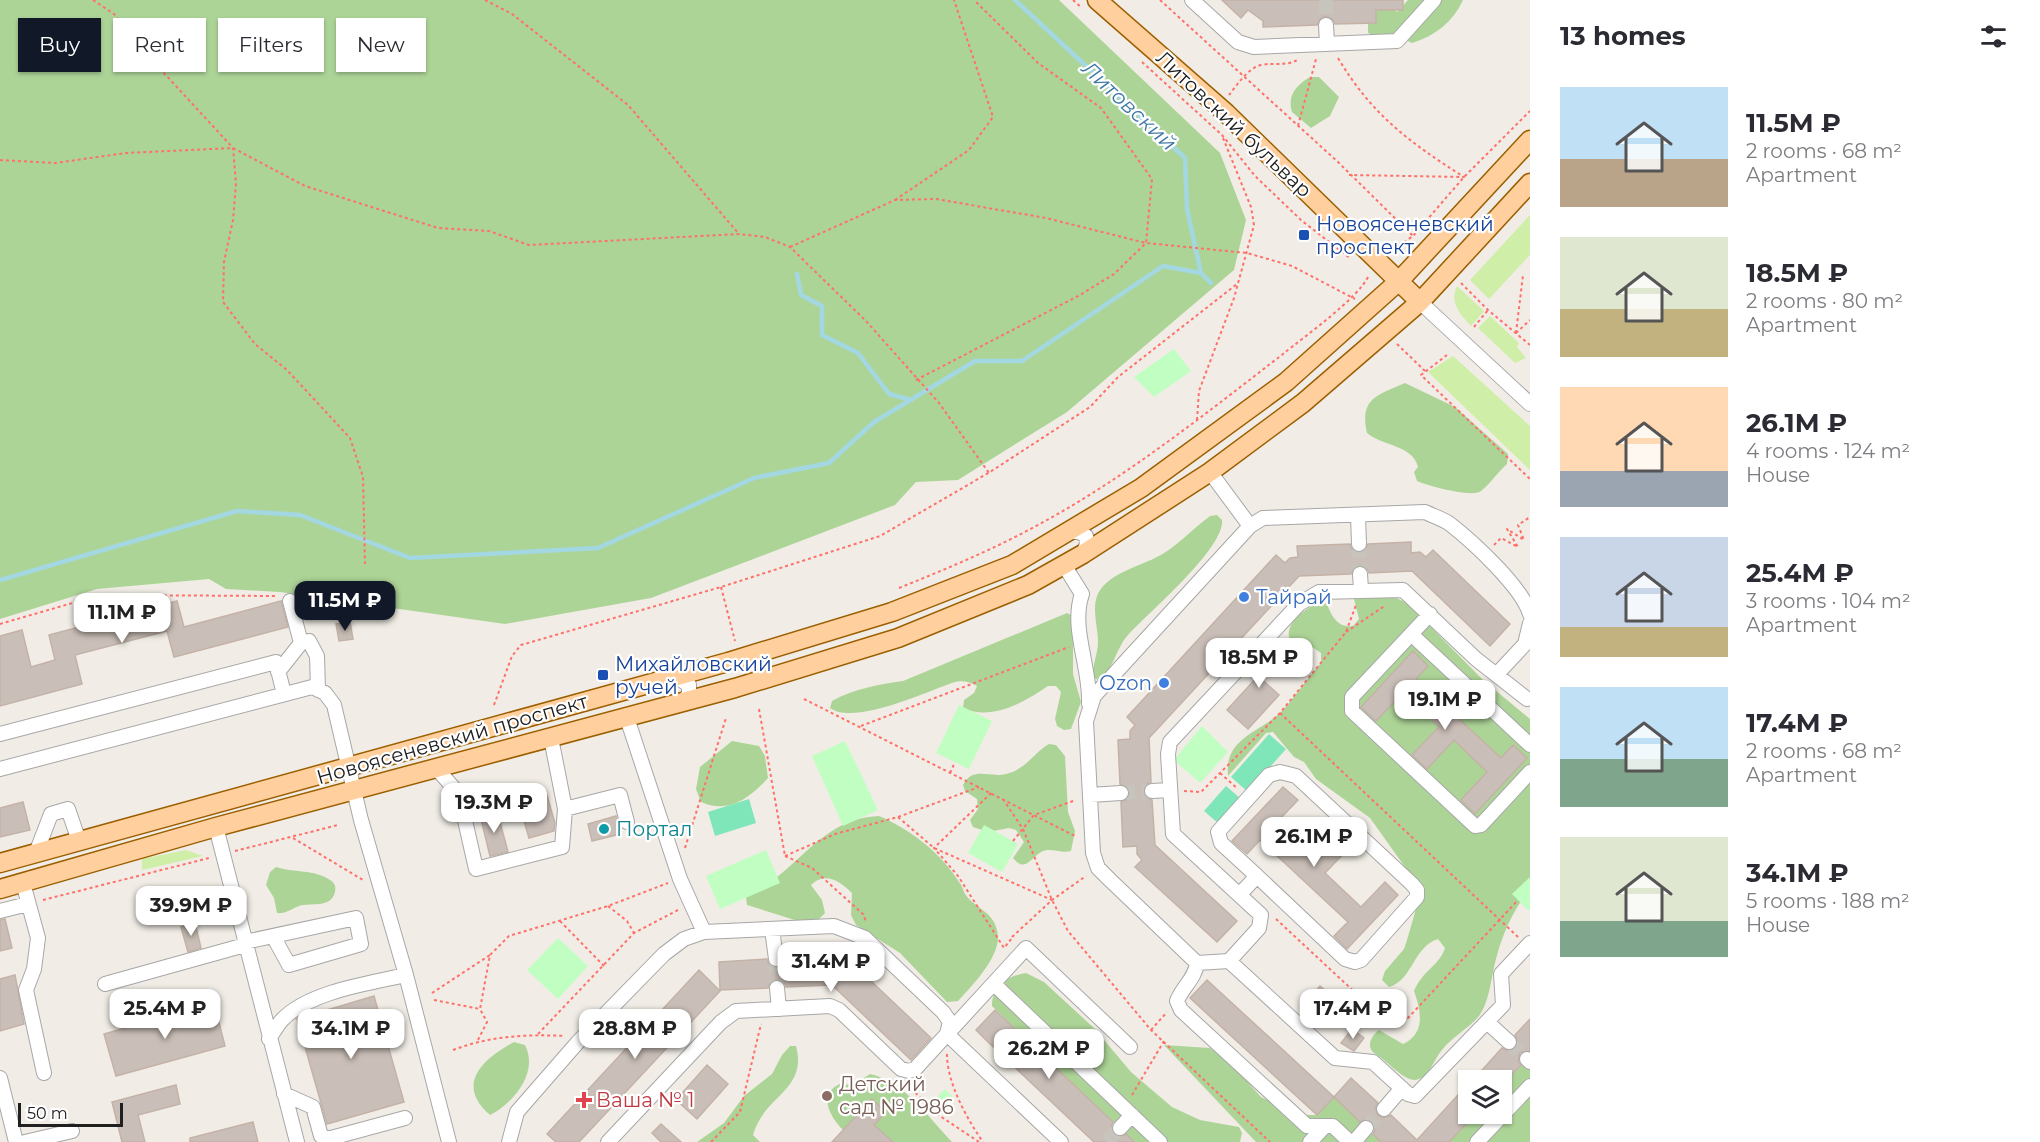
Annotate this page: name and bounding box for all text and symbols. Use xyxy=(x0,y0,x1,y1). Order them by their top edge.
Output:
chip: Buy xyxy=(18,18,101,72)
chip: Rent xyxy=(113,18,206,72)
chip: Filters xyxy=(218,18,324,72)
chip: New xyxy=(336,18,426,72)
text: 13 homes xyxy=(1560,20,1686,52)
icon: filters xyxy=(1977,20,2010,53)
street label: Литовский бульвар xyxy=(1151,46,1317,202)
water label: Литовский xyxy=(1076,55,1182,156)
text: 11.5M ₽ xyxy=(1746,107,1841,139)
icon: home xyxy=(1608,111,1680,183)
text: 2 rooms · 68 m² xyxy=(1746,139,1902,163)
text: Apartment xyxy=(1746,163,1857,187)
place label: Новоясеневский проспект xyxy=(1316,212,1494,259)
marker: Новоясеневский проспект xyxy=(1297,228,1311,242)
text: 18.5M ₽ xyxy=(1746,257,1848,289)
icon: home xyxy=(1608,261,1680,333)
text: 2 rooms · 80 m² xyxy=(1746,289,1903,313)
text: Apartment xyxy=(1746,313,1857,337)
text: 26.1M ₽ xyxy=(1746,407,1847,439)
icon: home xyxy=(1608,411,1680,483)
text: 4 rooms · 124 m² xyxy=(1746,439,1910,463)
text: House xyxy=(1746,463,1810,487)
text: 25.4M ₽ xyxy=(1746,557,1854,589)
icon: home xyxy=(1608,561,1680,633)
pin: 11.5M ₽ xyxy=(290,581,400,632)
place label: Тайрай xyxy=(1256,585,1332,609)
text: 11.5M ₽ xyxy=(308,588,382,612)
text: 3 rooms · 104 m² xyxy=(1746,589,1911,613)
marker: Тайрай xyxy=(1237,590,1251,604)
pin: 11.1M ₽ xyxy=(67,593,177,644)
text: 11.1M ₽ xyxy=(88,600,156,624)
text: Apartment xyxy=(1746,613,1857,637)
pin: 18.5M ₽ xyxy=(1204,638,1314,689)
text: 18.5M ₽ xyxy=(1220,645,1298,669)
place label: Михайловский ручей xyxy=(615,652,772,699)
marker: Михайловский ручей xyxy=(596,668,610,682)
place label: Ozon xyxy=(1099,671,1152,695)
marker: Ozon xyxy=(1157,676,1171,690)
pin: 19.1M ₽ xyxy=(1390,680,1500,731)
text: 19.1M ₽ xyxy=(1408,687,1482,711)
street label: Новоясеневский проспект xyxy=(314,689,591,789)
text: 17.4M ₽ xyxy=(1746,707,1848,739)
icon: home xyxy=(1608,711,1680,783)
text: 2 rooms · 68 m² xyxy=(1746,739,1902,763)
text: Apartment xyxy=(1746,763,1857,787)
pin: 19.3M ₽ xyxy=(439,783,549,834)
text: 19.3M ₽ xyxy=(455,790,533,814)
place label: Портал xyxy=(616,817,692,841)
pin: 26.1M ₽ xyxy=(1259,817,1369,868)
marker: Портал xyxy=(597,822,611,836)
text: 26.1M ₽ xyxy=(1275,824,1353,848)
text: 34.1M ₽ xyxy=(1746,857,1849,889)
icon: home xyxy=(1608,861,1680,933)
pin: 39.9M ₽ xyxy=(136,886,246,937)
text: 5 rooms · 188 m² xyxy=(1746,889,1910,913)
text: 39.9M ₽ xyxy=(150,893,232,917)
text: House xyxy=(1746,913,1810,937)
pin: 31.4M ₽ xyxy=(776,942,886,993)
text: 31.4M ₽ xyxy=(792,949,870,973)
pin: 25.4M ₽ xyxy=(110,989,220,1040)
pin: 17.4M ₽ xyxy=(1298,989,1408,1040)
text: 25.4M ₽ xyxy=(124,996,207,1020)
text: 17.4M ₽ xyxy=(1314,996,1392,1020)
pin: 34.1M ₽ xyxy=(296,1009,406,1060)
pin: 28.8M ₽ xyxy=(580,1009,690,1060)
text: 34.1M ₽ xyxy=(311,1016,391,1040)
text: 28.8M ₽ xyxy=(593,1016,677,1040)
pin: 26.2M ₽ xyxy=(994,1029,1104,1080)
text: 26.2M ₽ xyxy=(1008,1036,1090,1060)
map controls xyxy=(1458,1070,1512,1124)
button: layers xyxy=(1458,1070,1512,1124)
place label: Детский сад № 1986 xyxy=(839,1072,954,1119)
place label: Ваша № 1 xyxy=(596,1088,695,1112)
marker: Детский сад № 1986 xyxy=(820,1089,834,1103)
marker: Ваша № 1 xyxy=(577,1093,591,1107)
scale bar xyxy=(18,1100,123,1128)
text: 50 m xyxy=(27,1104,68,1123)

